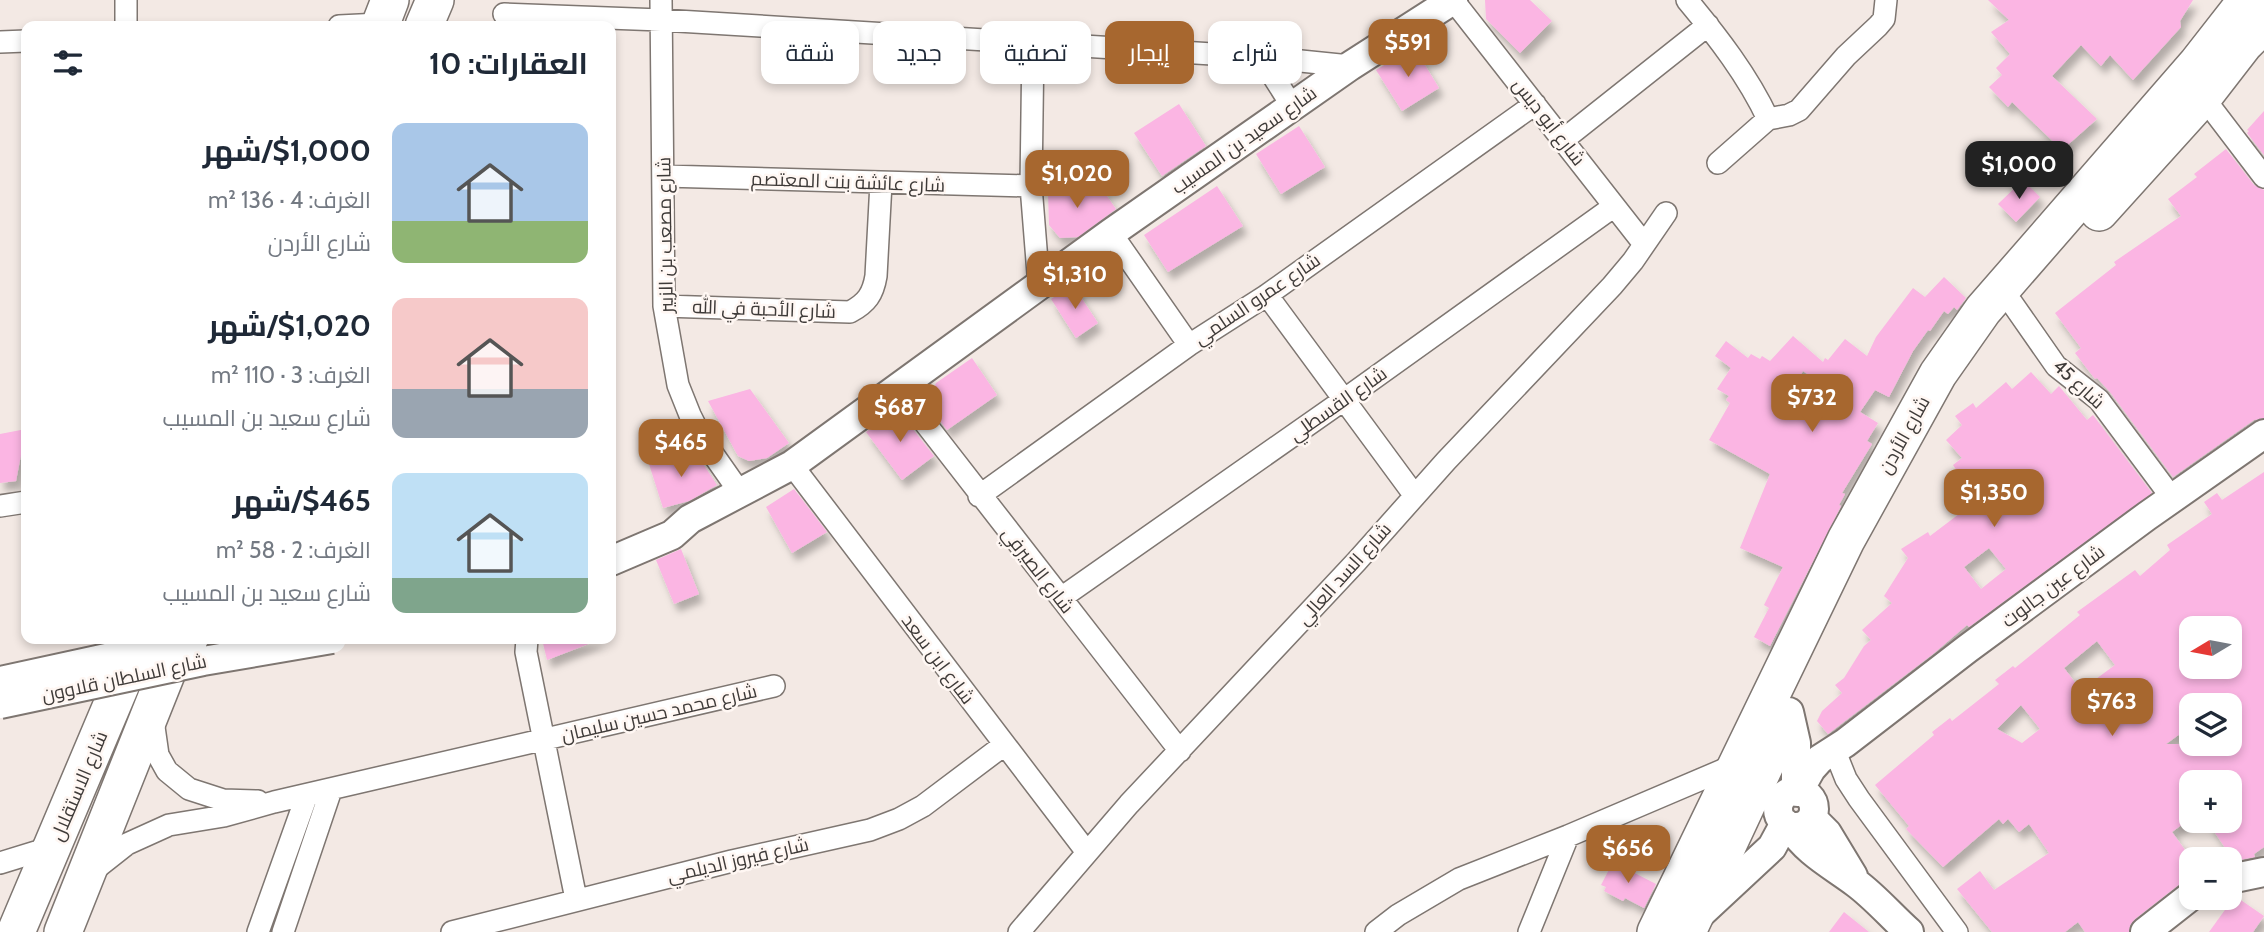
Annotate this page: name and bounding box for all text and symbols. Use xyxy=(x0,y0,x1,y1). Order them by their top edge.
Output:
pin: $591 xyxy=(1367,20,1449,79)
chip: شقة xyxy=(761,21,859,84)
chip: جديد xyxy=(873,21,966,84)
chip: تصفية xyxy=(980,21,1091,84)
chip: إيجار xyxy=(1105,21,1194,84)
chip: شراء xyxy=(1208,21,1302,84)
text: $591 xyxy=(1384,28,1432,56)
icon: filters xyxy=(49,44,87,82)
text: العقارات: 10 xyxy=(429,45,588,82)
street label: شارع أبو ديس xyxy=(1506,74,1590,171)
street label: شارع سعيد بن المسيب xyxy=(1167,81,1322,200)
text: $1,000/شهر xyxy=(203,132,371,169)
pin: $1,000 xyxy=(1962,142,2076,201)
pin: $1,020 xyxy=(1020,150,1134,210)
text: $1,000 xyxy=(1981,150,2057,178)
icon: home xyxy=(448,151,532,235)
street label: شارع مصعب بن الزبير xyxy=(652,157,680,314)
text: $1,020 xyxy=(1041,159,1113,187)
street label: شارع عائشة بنت المعتصم xyxy=(750,167,946,199)
text: الغرف: 4 · 136 m² xyxy=(208,186,371,214)
text: شارع الأردن xyxy=(268,229,371,257)
street label: شارع عمرو السلمي xyxy=(1189,248,1326,352)
pin: $1,310 xyxy=(1018,252,1132,311)
text: $1,310 xyxy=(1043,260,1107,288)
street label: شارع الأحبة في الله xyxy=(692,294,836,326)
text: $1,020/شهر xyxy=(208,307,371,344)
icon: home xyxy=(448,326,532,410)
street label: شارع 45 xyxy=(2047,354,2110,415)
text: الغرف: 3 · 110 m² xyxy=(211,361,371,389)
street label: شارع القسطلي xyxy=(1285,362,1393,449)
pin: $732 xyxy=(1771,374,1853,434)
text: $732 xyxy=(1787,383,1837,411)
pin: $687 xyxy=(859,384,941,444)
street label: شارع الأردن xyxy=(1873,392,1936,479)
text: $687 xyxy=(874,393,926,421)
text: شارع سعيد بن المسيب xyxy=(163,404,371,432)
pin: $465 xyxy=(640,420,722,479)
text: $465 xyxy=(655,428,707,456)
pin: $1,350 xyxy=(1937,470,2051,529)
text: $1,350 xyxy=(1960,478,2028,506)
text: $465/شهر xyxy=(233,482,371,519)
icon: home xyxy=(448,501,532,585)
street label: شارع السد العالي xyxy=(1292,518,1398,632)
street label: شارع الصيرفي xyxy=(995,522,1079,620)
text: الغرف: 2 · 58 m² xyxy=(216,536,371,564)
street label: شارع عين جالوت xyxy=(1997,540,2110,634)
text: شارع سعيد بن المسيب xyxy=(163,579,371,607)
street label: شارع ابن سعد xyxy=(895,609,979,710)
north arrow xyxy=(2179,616,2242,679)
map controls xyxy=(2179,616,2242,910)
street label: شارع السلطان قلاوون xyxy=(39,649,209,709)
pin: $763 xyxy=(2071,678,2153,738)
street label: شارع محمد حسين سليمان xyxy=(559,679,760,749)
text: $763 xyxy=(2087,687,2137,715)
button: layers xyxy=(2179,693,2242,756)
street label: شارع الاستقلال xyxy=(46,728,114,845)
button: + xyxy=(2179,770,2242,833)
pin: $656 xyxy=(1587,826,1669,885)
street label: شارع فيروز الديلمي xyxy=(665,833,812,890)
text: $656 xyxy=(1602,834,1654,862)
button: − xyxy=(2179,847,2242,910)

